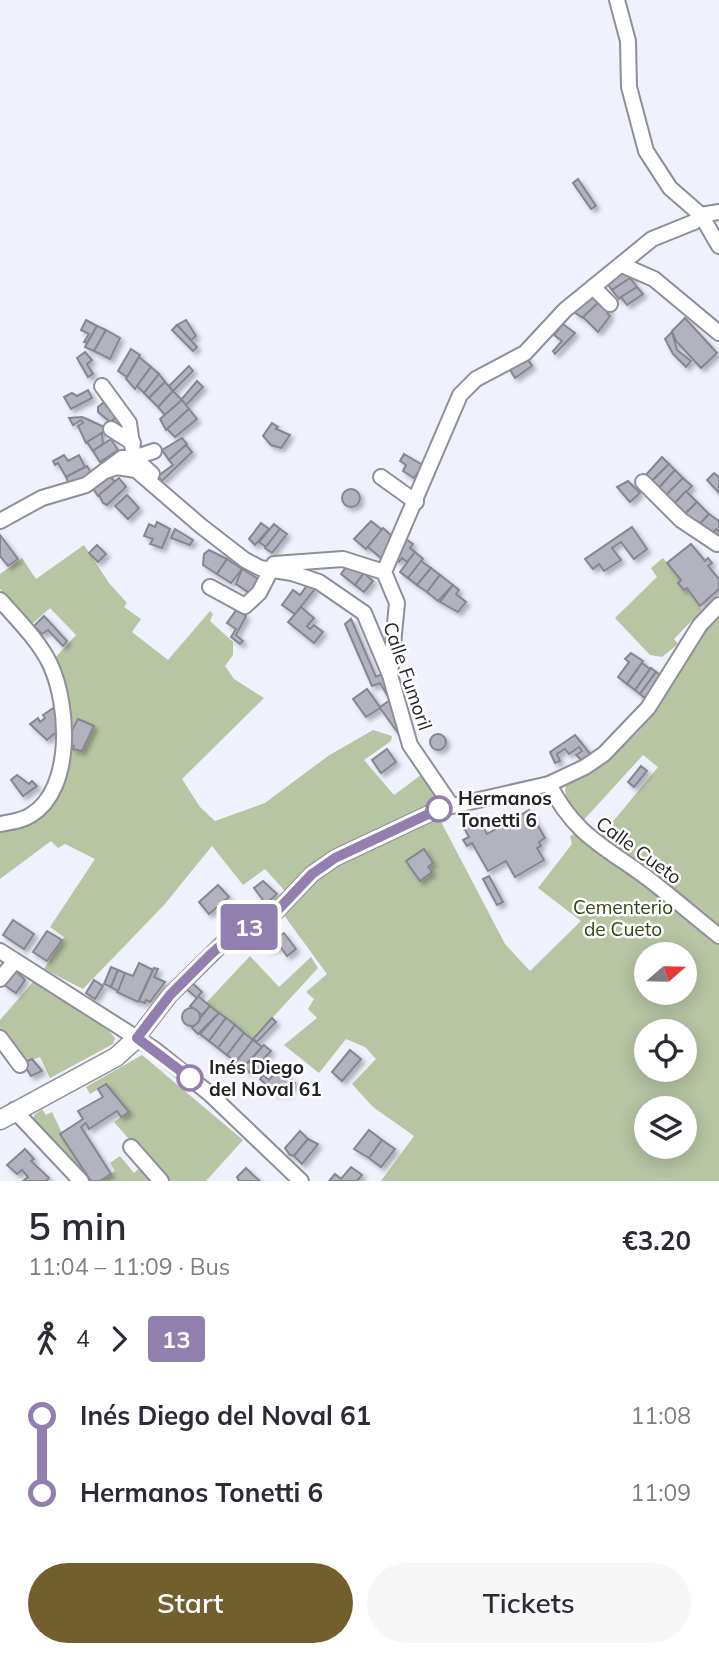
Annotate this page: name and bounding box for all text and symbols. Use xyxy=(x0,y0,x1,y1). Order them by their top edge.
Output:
street label: Calle Fumoril xyxy=(378,619,438,733)
place label: Hermanos Tonetti 6 xyxy=(458,786,552,832)
marker: Hermanos Tonetti 6 xyxy=(426,796,452,822)
street label: Calle Cueto xyxy=(592,811,686,889)
park label: Cementerio de Cueto xyxy=(573,895,673,941)
line badge: 13 xyxy=(218,904,280,950)
text: 13 xyxy=(235,912,263,942)
north arrow xyxy=(634,942,696,1004)
map controls xyxy=(634,942,697,1159)
button: locate xyxy=(634,1019,697,1082)
place label: Inés Diego del Noval 61 xyxy=(209,1055,322,1101)
marker: Inés Diego del Noval 61 xyxy=(177,1065,203,1091)
button: layers xyxy=(634,1096,697,1159)
text: 5 min xyxy=(28,1202,127,1250)
text: €3.20 xyxy=(622,1224,691,1257)
text: 11:04 – 11:09 · Bus xyxy=(28,1252,230,1281)
icon: walk xyxy=(28,1320,66,1358)
icon: forward xyxy=(100,1320,138,1358)
text: 4 xyxy=(76,1324,90,1353)
text: 13 xyxy=(162,1324,191,1354)
text: Inés Diego del Noval 61 xyxy=(80,1399,371,1432)
text: 11:08 xyxy=(631,1401,691,1430)
text: Hermanos Tonetti 6 xyxy=(80,1476,323,1509)
text: 11:09 xyxy=(631,1478,691,1507)
button: Start xyxy=(28,1563,353,1643)
button: Tickets xyxy=(367,1563,691,1643)

